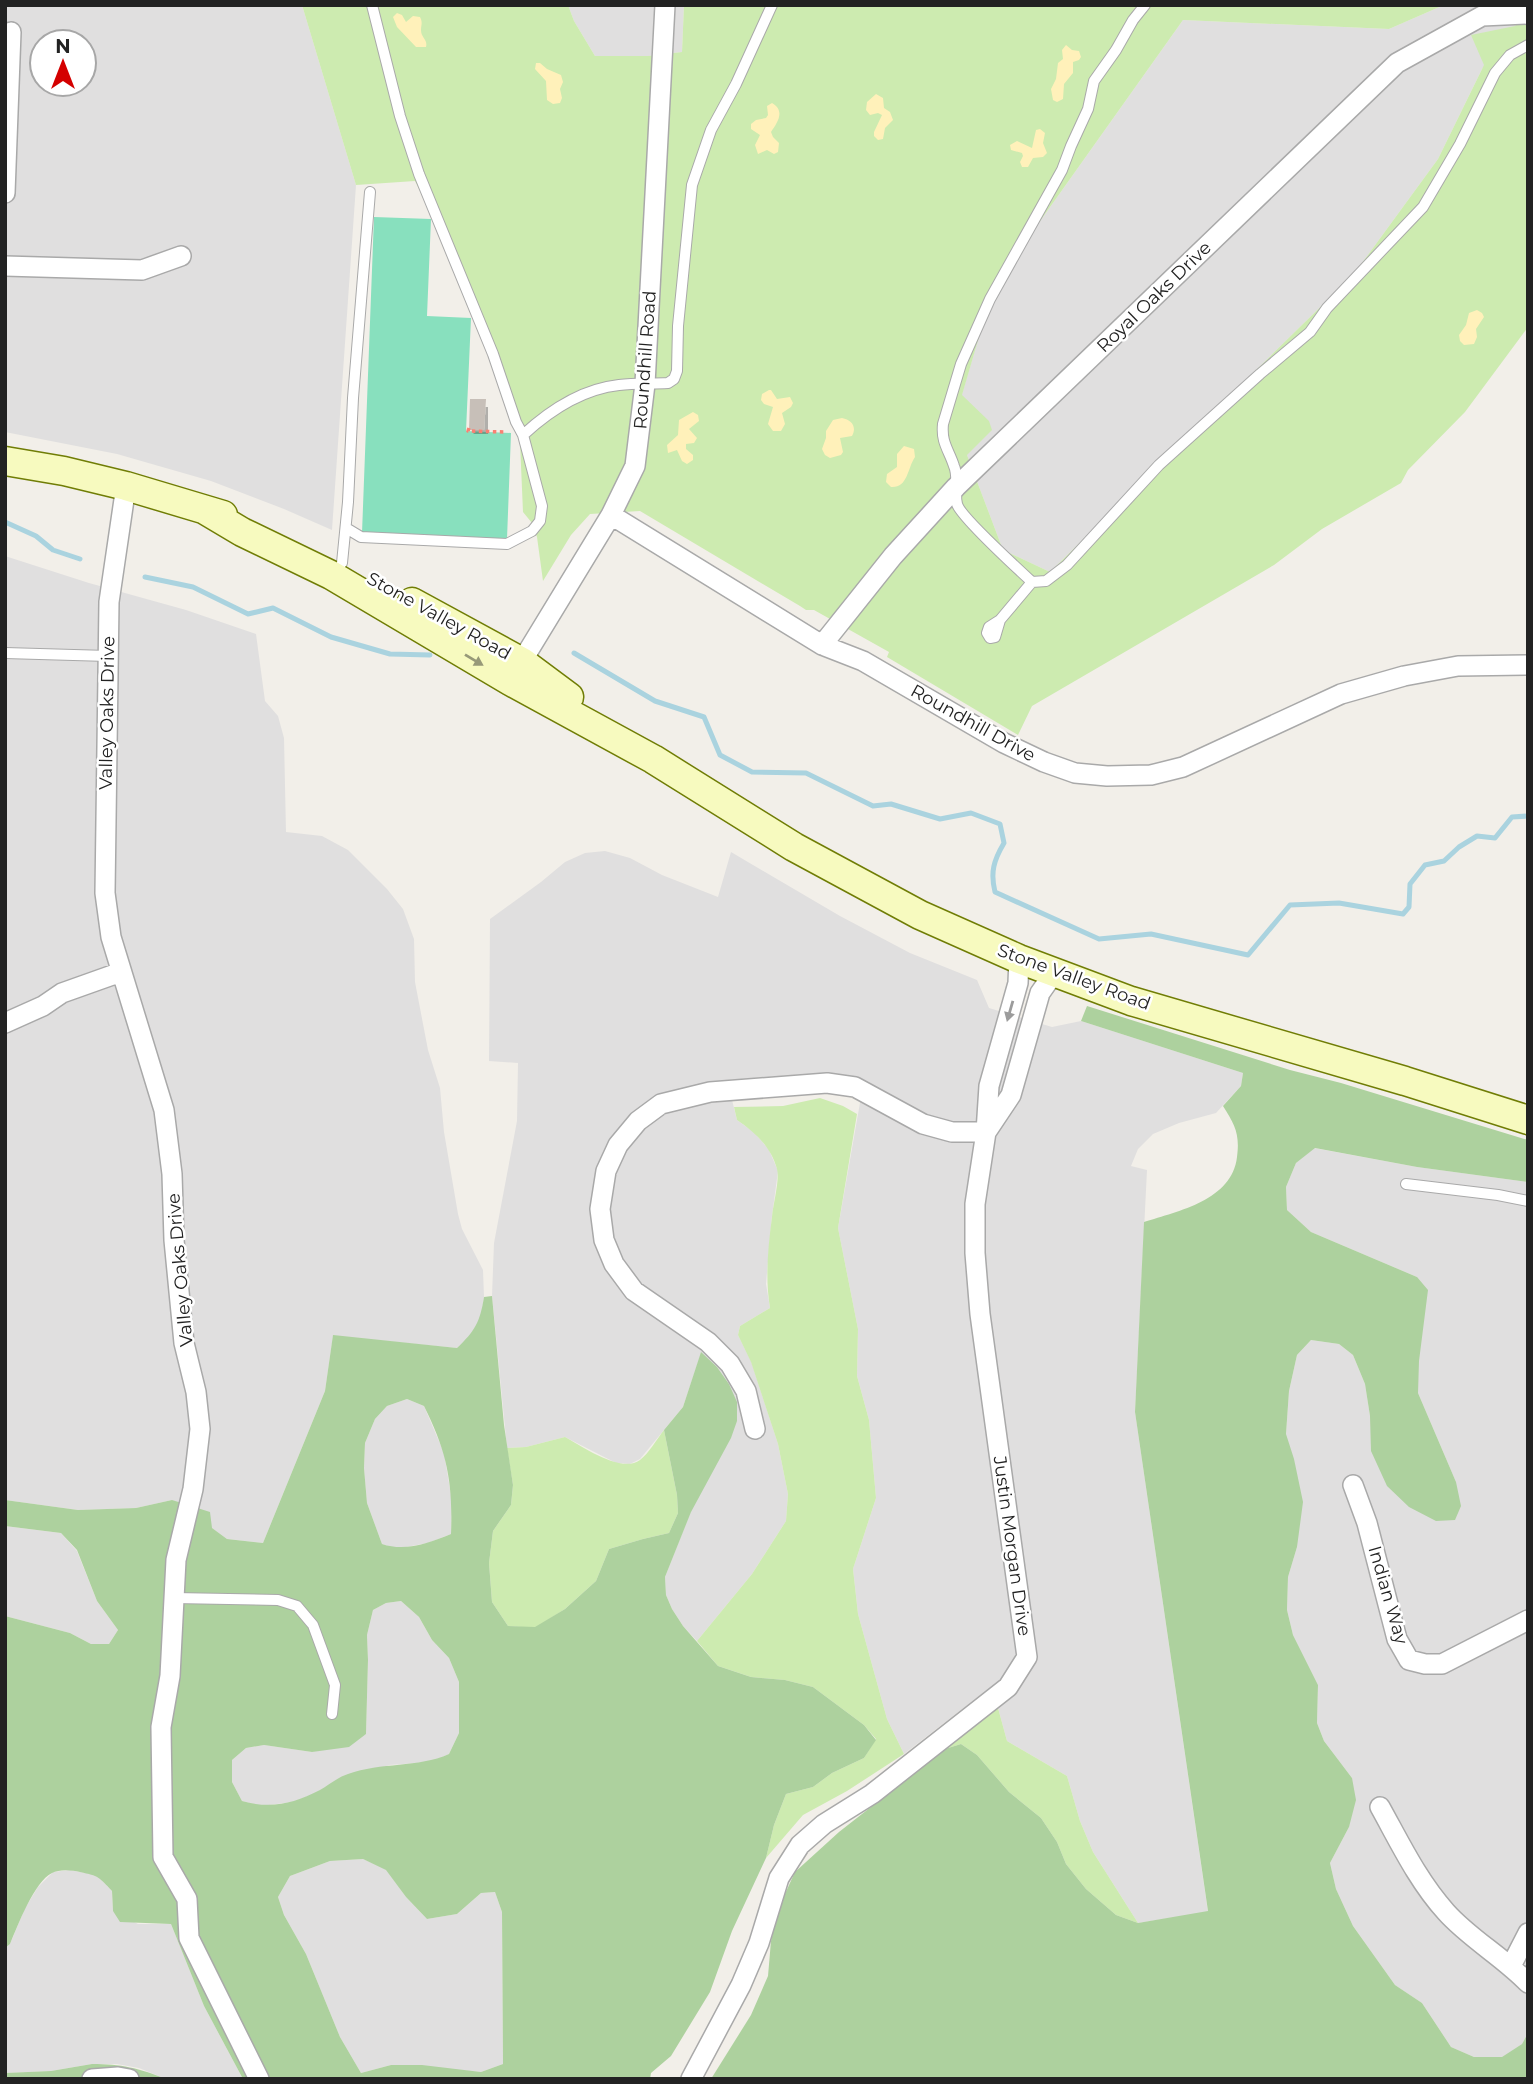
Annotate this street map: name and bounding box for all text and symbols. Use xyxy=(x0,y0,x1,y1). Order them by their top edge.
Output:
north arrow xyxy=(28,28,98,98)
text: N xyxy=(55,35,71,58)
street label: Royal Oaks Drive xyxy=(1092,237,1216,357)
street label: Roundhill Road xyxy=(629,290,661,430)
street label: Stone Valley Road xyxy=(363,567,515,665)
street label: Valley Oaks Drive xyxy=(95,636,119,790)
one-way arrow xyxy=(465,654,484,666)
street label: Roundhill Drive xyxy=(907,680,1039,766)
street label: Stone Valley Road xyxy=(994,939,1154,1015)
one-way arrow xyxy=(1005,1001,1015,1022)
street label: Valley Oaks Drive xyxy=(162,1192,198,1348)
street label: Justin Morgan Drive xyxy=(988,1454,1036,1637)
street label: Indian Way xyxy=(1363,1543,1413,1647)

